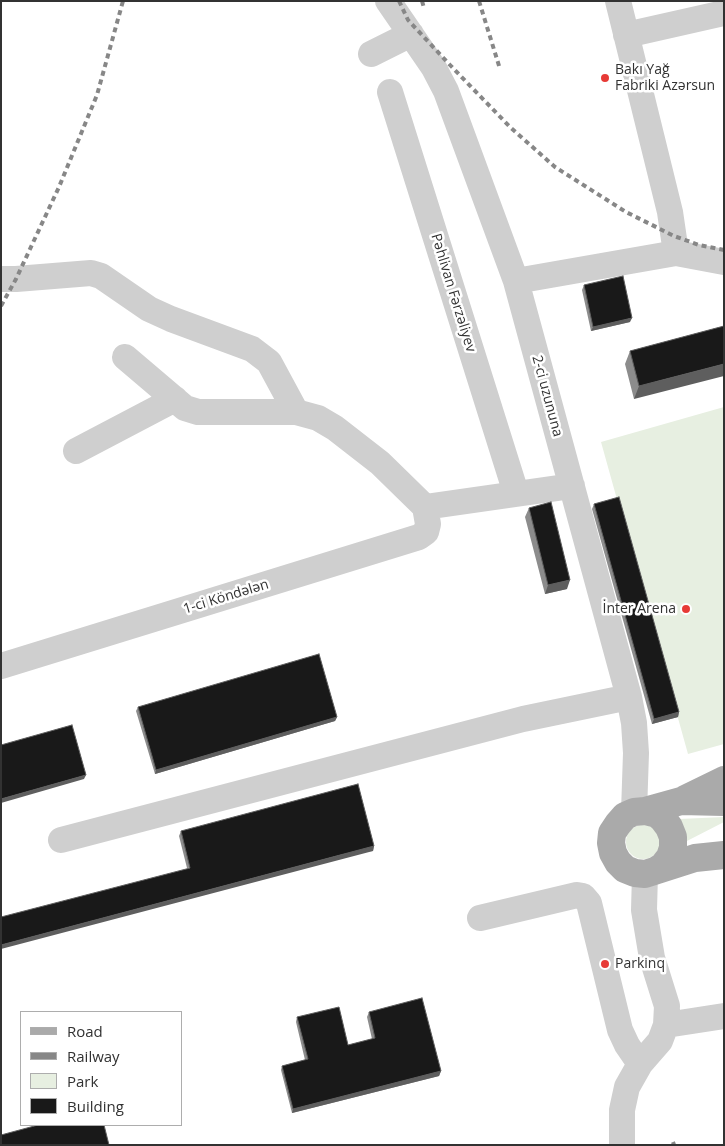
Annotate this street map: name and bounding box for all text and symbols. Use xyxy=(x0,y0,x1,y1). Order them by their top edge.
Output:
place label: Bakı Yağ Fabriki Azərsun xyxy=(615,62,715,94)
marker: Bakı Yağ Fabriki Azərsun xyxy=(599,72,611,84)
street label: Pəhlivan Fərzəliyev xyxy=(427,232,479,354)
street label: 2-ci uzununa xyxy=(528,353,566,439)
street label: 1-ci Köndələn xyxy=(181,576,271,618)
place label: İnter Arena xyxy=(602,601,676,617)
marker: İnter Arena xyxy=(680,603,692,615)
place label: Parkinq xyxy=(615,956,665,972)
marker: Parkinq xyxy=(599,958,611,970)
legend xyxy=(20,1011,182,1126)
text: Road xyxy=(67,1021,103,1041)
text: Railway xyxy=(67,1046,120,1066)
text: Park xyxy=(67,1071,98,1091)
text: Building xyxy=(67,1096,124,1116)

